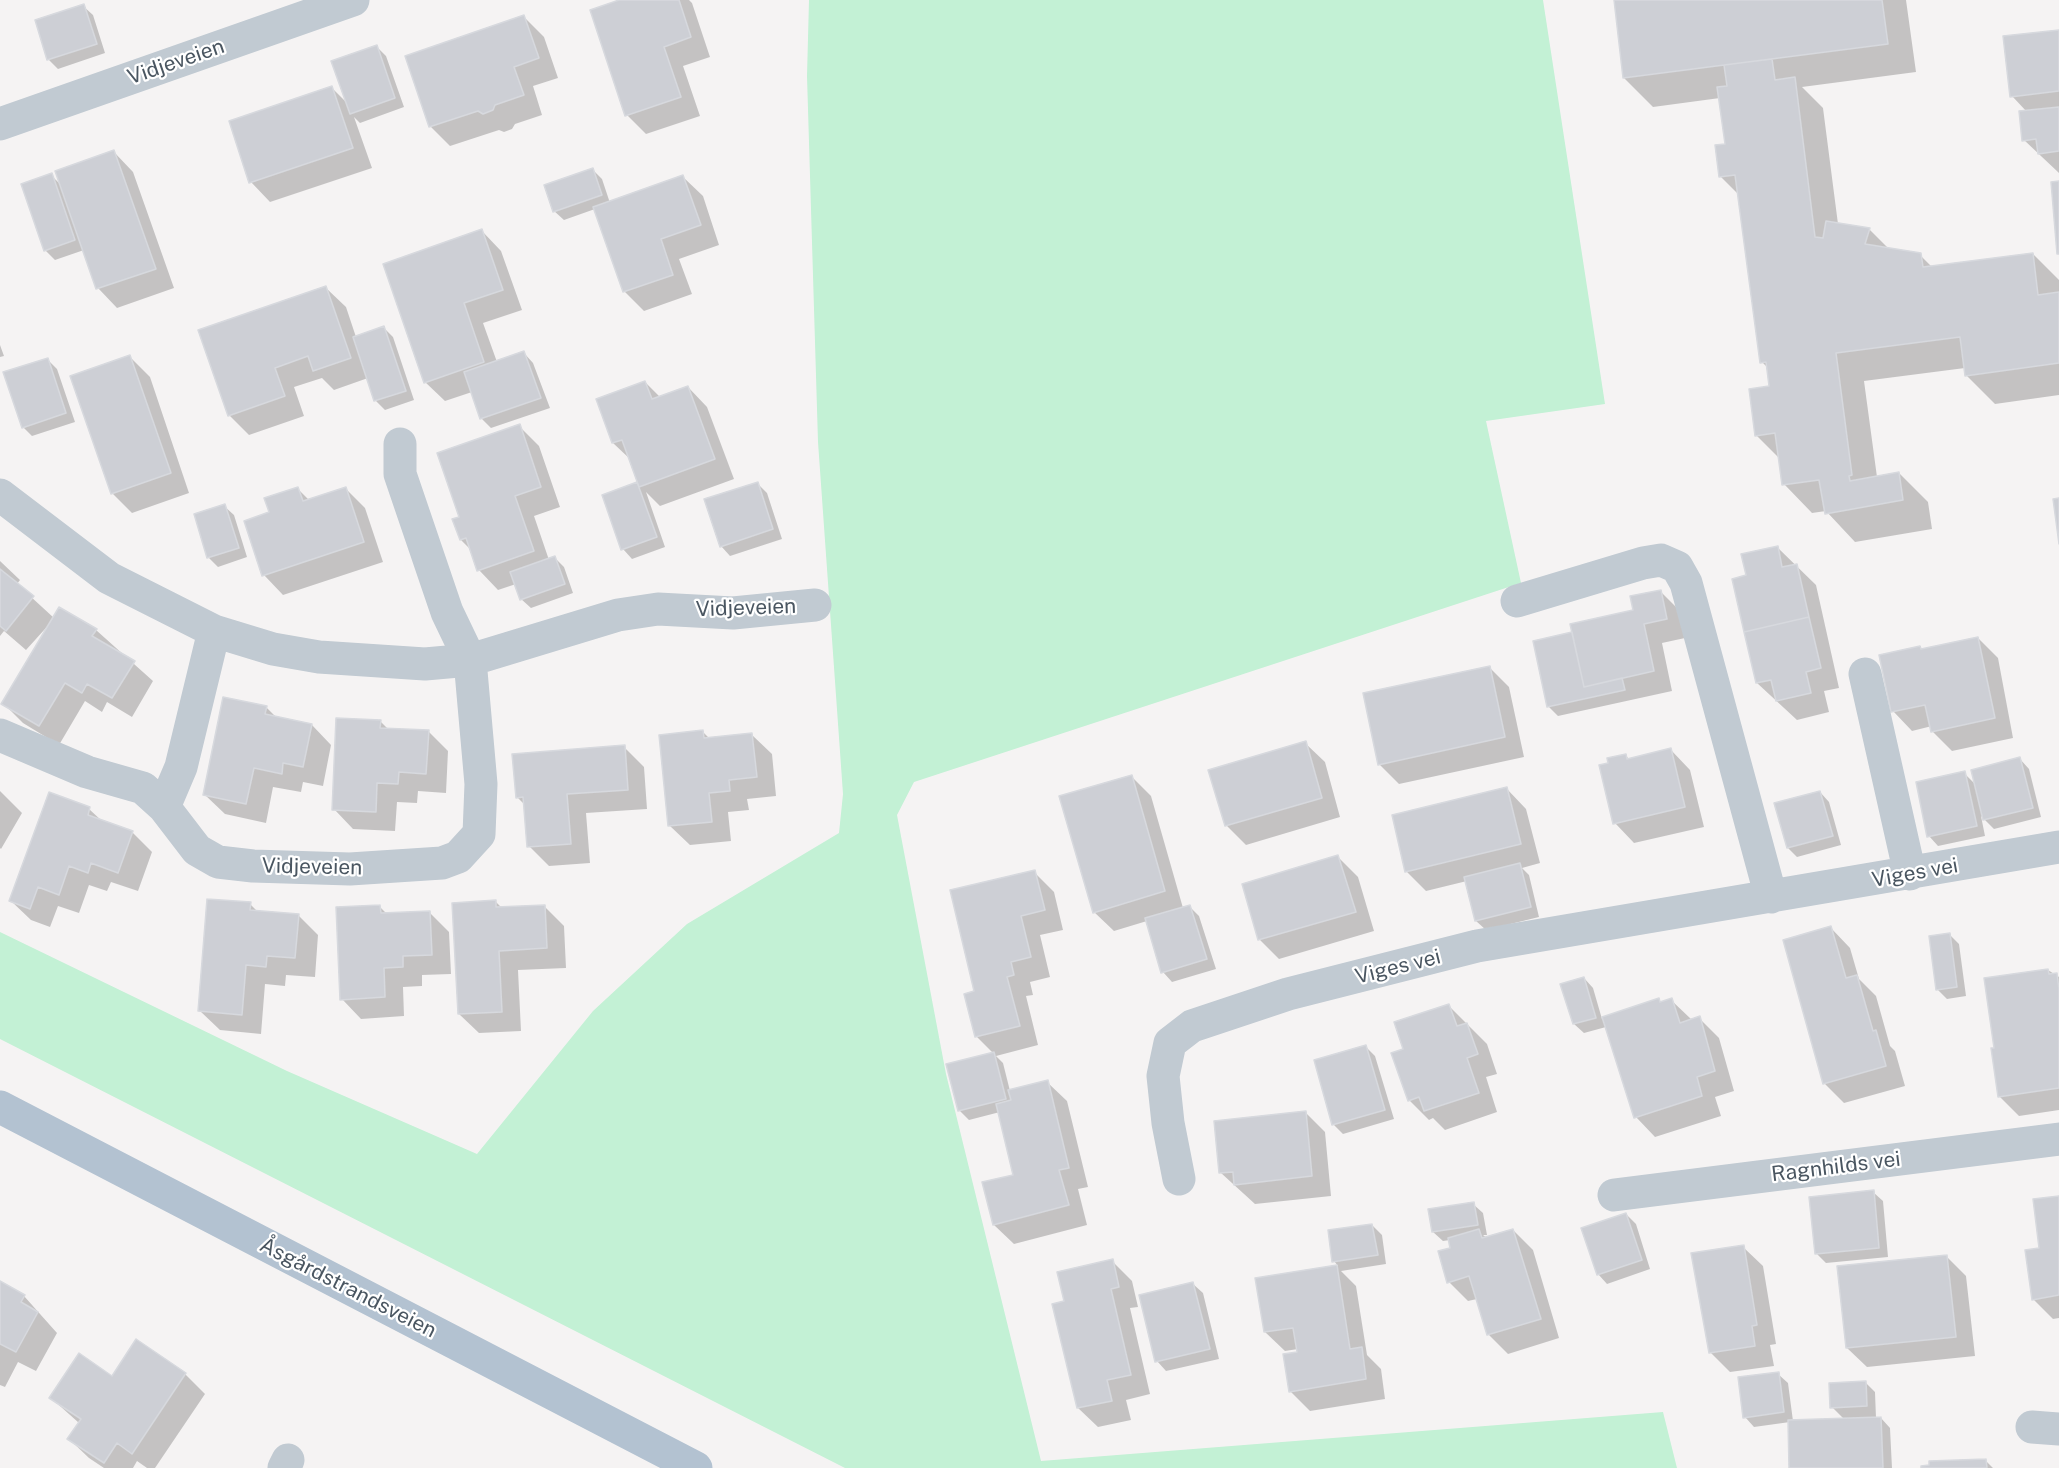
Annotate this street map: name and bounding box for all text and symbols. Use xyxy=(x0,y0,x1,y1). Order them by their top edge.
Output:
street label: Vidjeveien xyxy=(124,34,228,90)
street label: Vidjeveien xyxy=(695,594,797,622)
street label: Viges vei xyxy=(1870,853,1960,893)
street label: Vidjeveien xyxy=(262,854,362,880)
street label: Viges vei xyxy=(1353,944,1443,990)
street label: Ragnhilds vei xyxy=(1770,1147,1902,1187)
street label: Åsgårdstrandsveien xyxy=(255,1233,441,1343)

